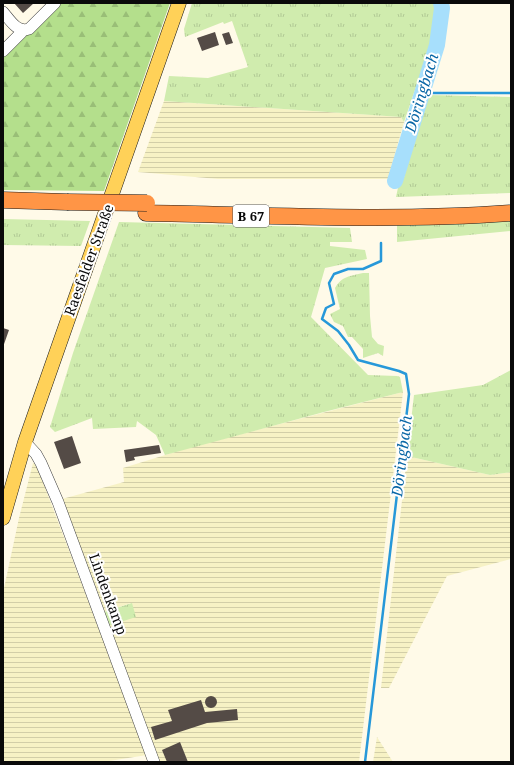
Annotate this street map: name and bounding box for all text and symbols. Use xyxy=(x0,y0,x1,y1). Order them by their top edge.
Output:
water label: Döringbach xyxy=(399,51,443,136)
street label: Raesfelder Straße xyxy=(60,201,118,318)
road number: B 67 xyxy=(233,205,269,227)
water label: Döringbach xyxy=(386,414,416,499)
street label: Lindenkamp xyxy=(85,551,132,637)

